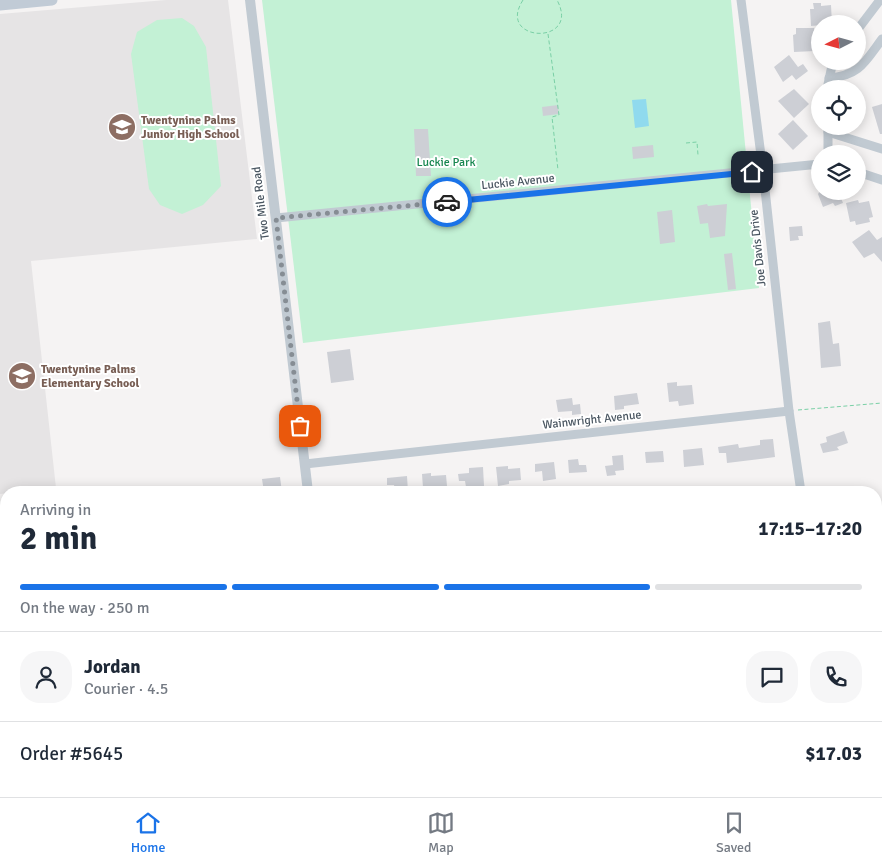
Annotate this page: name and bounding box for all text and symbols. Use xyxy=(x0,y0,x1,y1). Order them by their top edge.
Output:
north arrow xyxy=(811,15,866,70)
map controls xyxy=(811,15,866,200)
button: locate xyxy=(811,80,866,135)
school or university icon: Twentynine Palms Junior High School xyxy=(107,112,137,142)
place label: Twentynine Palms Junior High School xyxy=(141,113,240,142)
button: layers xyxy=(811,145,866,200)
pin xyxy=(731,151,773,193)
park label: Luckie Park xyxy=(416,155,476,170)
icon: home xyxy=(738,158,766,186)
street label: Two Mile Road xyxy=(249,166,273,240)
street label: Luckie Avenue xyxy=(481,171,555,193)
courier xyxy=(422,177,472,227)
icon: car xyxy=(433,188,461,216)
street label: Joe Davis Drive xyxy=(747,209,769,287)
school or university icon: Twentynine Palms Elementary School xyxy=(7,361,37,391)
place label: Twentynine Palms Elementary School xyxy=(41,362,140,391)
pin xyxy=(279,405,321,447)
street label: Wainwright Avenue xyxy=(542,407,642,433)
icon: bag xyxy=(286,412,314,440)
text: Arriving in xyxy=(20,500,91,520)
text: 17:15–17:20 xyxy=(758,517,862,541)
text: 2 min xyxy=(20,519,97,558)
text: On the way · 250 m xyxy=(20,598,150,618)
button: person xyxy=(20,651,72,703)
button: chat xyxy=(746,651,798,703)
button: phone xyxy=(810,651,862,703)
text: Jordan xyxy=(84,655,141,679)
text: Courier · 4.5 xyxy=(84,679,168,699)
text: Order #5645 xyxy=(20,742,123,766)
text: $17.03 xyxy=(805,742,862,766)
tab: Home xyxy=(131,809,166,856)
tab: Map xyxy=(427,809,455,856)
tab: Saved xyxy=(716,809,751,856)

